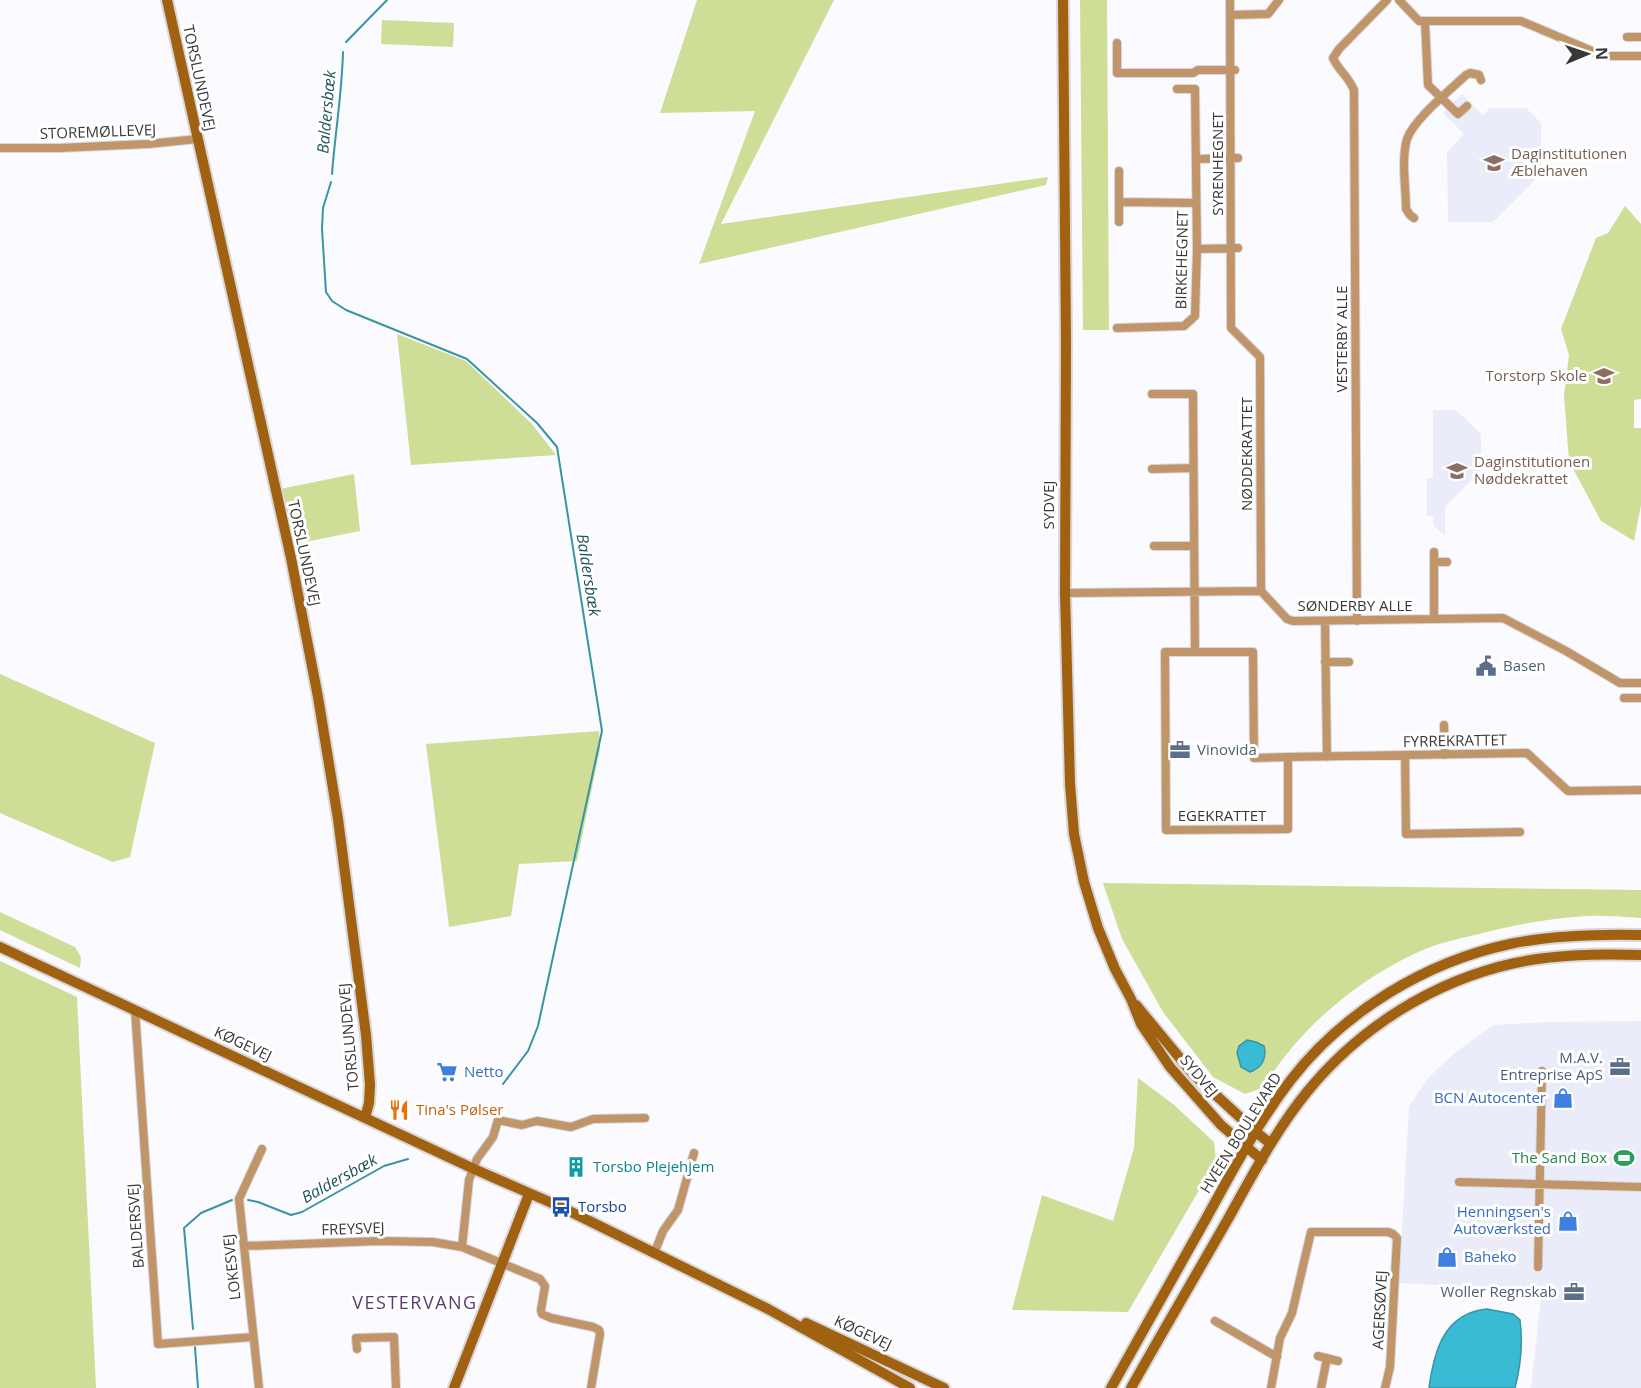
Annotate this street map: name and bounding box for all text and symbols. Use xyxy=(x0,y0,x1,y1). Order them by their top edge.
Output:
street label: TORSLUNDEVEJ xyxy=(179,23,221,133)
north arrow xyxy=(1557,24,1617,84)
text: N xyxy=(1591,47,1613,60)
water label: Baldersbæk xyxy=(311,68,341,154)
street label: SYRENHEGNET xyxy=(1207,111,1227,216)
street label: STOREMØLLEVEJ xyxy=(40,119,156,143)
place label: Daginstitutionen Æblehaven xyxy=(1510,143,1627,180)
school or university icon: Daginstitutionen Æblehaven xyxy=(1482,151,1506,175)
street label: BIRKEHEGNET xyxy=(1170,210,1192,310)
street label: VESTERBY ALLE xyxy=(1331,286,1351,392)
school or university icon: Torstorp Skole xyxy=(1592,364,1616,388)
place label: Torstorp Skole xyxy=(1486,365,1587,385)
street label: NØDDEKRATTET xyxy=(1236,396,1256,511)
place label: Daginstitutionen Nøddekrattet xyxy=(1474,451,1590,488)
school or university icon: Daginstitutionen Nøddekrattet xyxy=(1445,459,1469,483)
street label: SYDVEJ xyxy=(1038,481,1058,529)
street label: TORSLUNDEVEJ xyxy=(284,498,326,608)
water label: Baldersbæk xyxy=(572,532,607,619)
street label: SØNDERBY ALLE xyxy=(1297,595,1413,615)
public building icon: Basen xyxy=(1474,654,1498,678)
place label: Basen xyxy=(1503,655,1546,675)
street label: FYRREKRATTET xyxy=(1403,729,1508,751)
office icon: Vinovida xyxy=(1168,738,1192,762)
place label: Vinovida xyxy=(1197,739,1257,759)
street label: EGEKRATTET xyxy=(1178,805,1267,825)
street label: TORSLUNDEVEJ xyxy=(333,982,363,1092)
street label: KØGEVEJ xyxy=(211,1021,275,1065)
place label: M.A.V. Entreprise ApS xyxy=(1500,1047,1603,1084)
street label: SYDVEJ xyxy=(1176,1050,1223,1100)
office icon: M.A.V. Entreprise ApS xyxy=(1608,1055,1632,1079)
supermarket icon: Netto xyxy=(435,1060,459,1084)
place label: Netto xyxy=(464,1061,503,1081)
street label: HVEEN BOULEVARD xyxy=(1195,1068,1285,1197)
shop icon: BCN Autocenter xyxy=(1551,1086,1575,1110)
place label: BCN Autocenter xyxy=(1434,1087,1546,1107)
restaurant icon: Tina's Pølser xyxy=(387,1098,411,1122)
place label: Tina's Pølser xyxy=(416,1099,503,1119)
sports icon: The Sand Box xyxy=(1612,1146,1636,1170)
place label: The Sand Box xyxy=(1512,1147,1607,1167)
water label: Baldersbæk xyxy=(297,1148,382,1208)
building icon: Torsbo Plejehjem xyxy=(564,1155,588,1179)
place label: Torsbo Plejehjem xyxy=(593,1156,714,1176)
street label: BALDERSVEJ xyxy=(122,1183,148,1269)
bus stop icon: Torsbo xyxy=(549,1195,573,1219)
place label: Torsbo xyxy=(578,1196,627,1216)
place label: Henningsen's Autoværksted xyxy=(1453,1201,1551,1238)
shop icon: Henningsen's Autoværksted xyxy=(1556,1209,1580,1233)
street label: FREYSVEJ xyxy=(321,1217,385,1239)
street label: LOKESVEJ xyxy=(218,1233,244,1301)
shop icon: Baheko xyxy=(1435,1245,1459,1269)
place label: Baheko xyxy=(1464,1246,1517,1266)
street label: AGERSØVEJ xyxy=(1367,1270,1391,1350)
office icon: Woller Regnskab xyxy=(1562,1280,1586,1304)
place label: Woller Regnskab xyxy=(1441,1281,1557,1301)
district label: VESTERVANG xyxy=(352,1290,478,1314)
street label: KØGEVEJ xyxy=(831,1310,895,1354)

